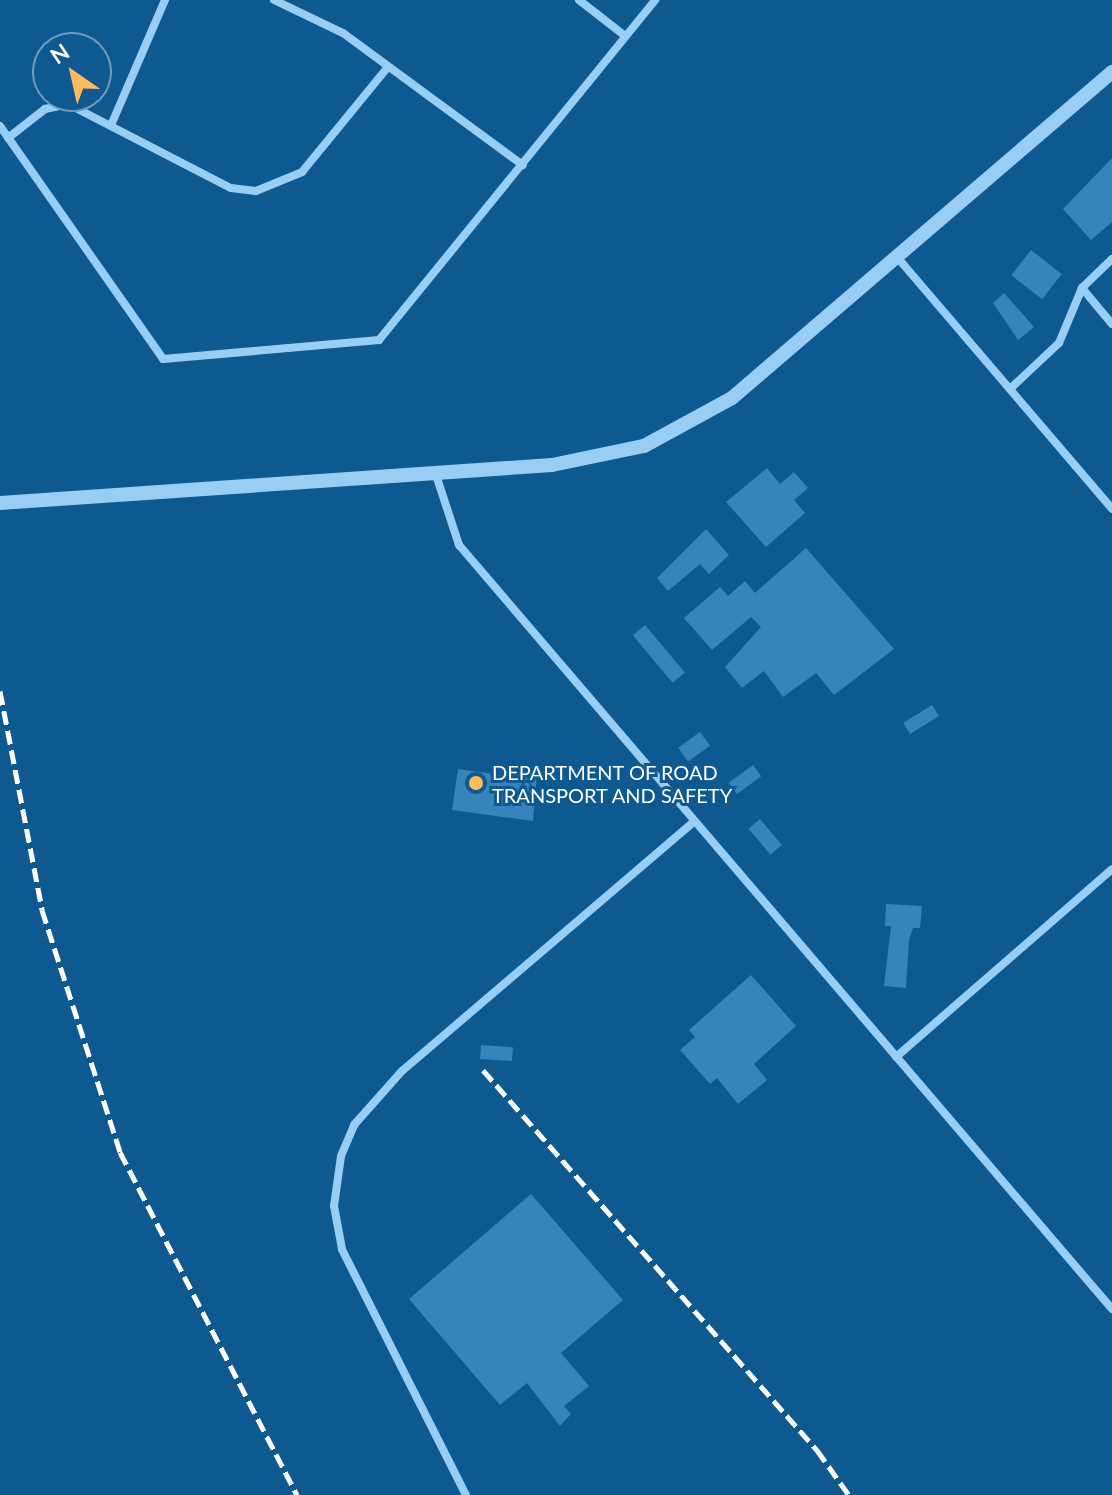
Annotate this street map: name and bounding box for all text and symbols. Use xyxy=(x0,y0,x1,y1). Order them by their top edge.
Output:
north arrow xyxy=(32,32,112,112)
text: N xyxy=(45,37,74,69)
place label: DEPARTMENT OF ROAD TRANSPORT AND SAFETY xyxy=(492,760,733,807)
marker: DEPARTMENT OF ROAD TRANSPORT AND SAFETY xyxy=(467,774,485,792)

